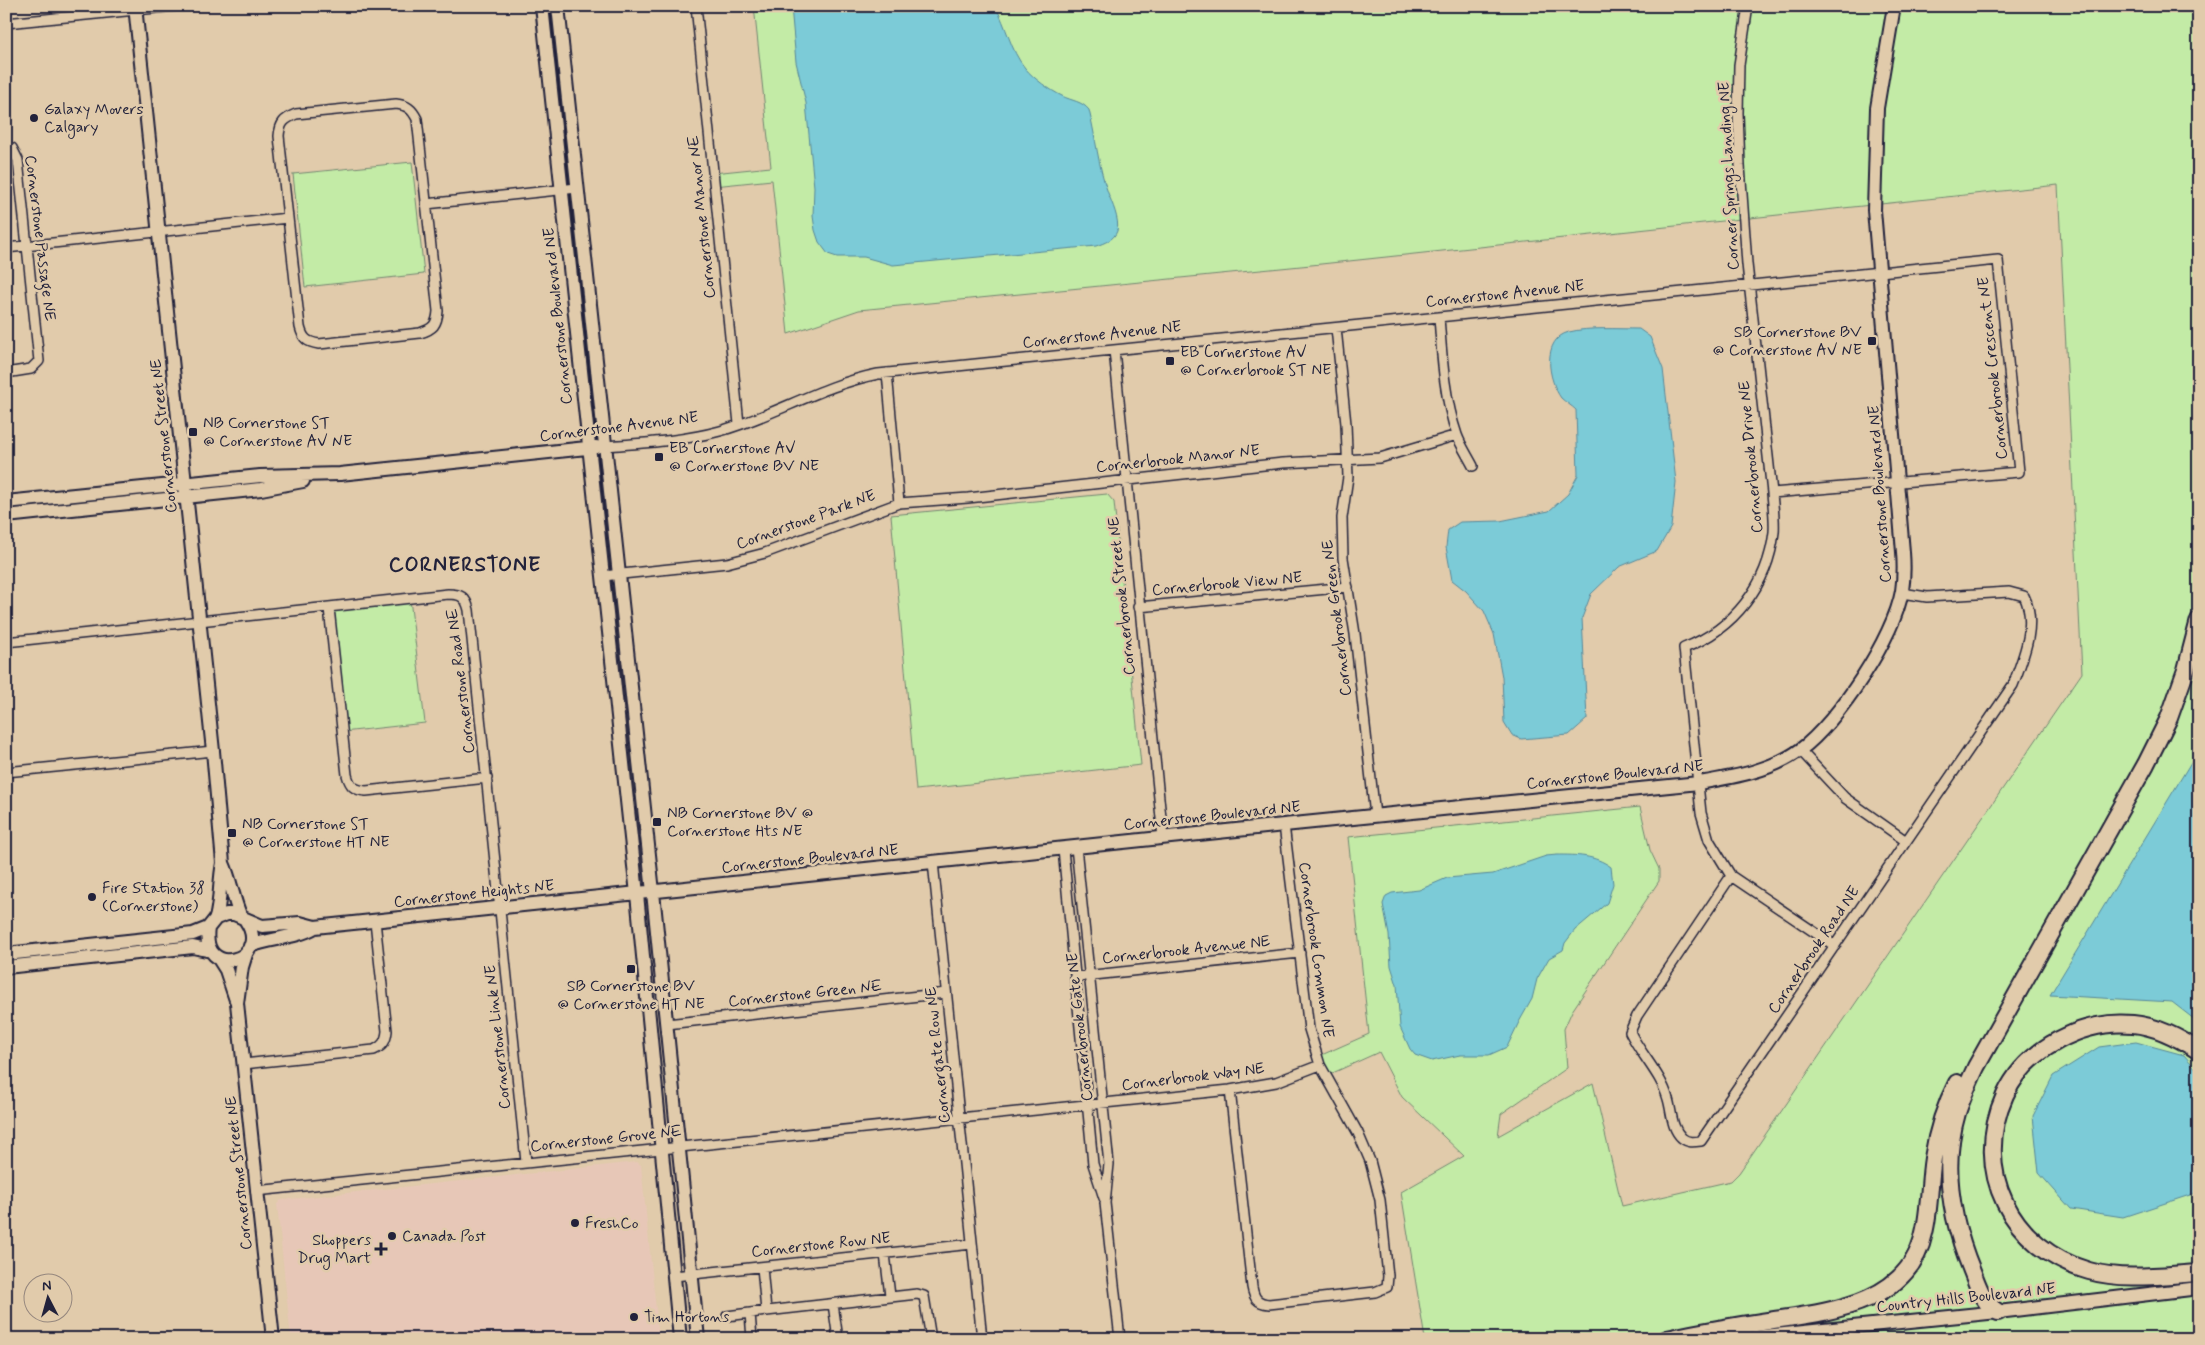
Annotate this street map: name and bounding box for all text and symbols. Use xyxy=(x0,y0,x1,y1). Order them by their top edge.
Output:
street label: Corner Springs Landing NE xyxy=(1714,81,1745,271)
place label: Galaxy Movers Calgary xyxy=(44,99,144,139)
marker: Galaxy Movers Calgary xyxy=(28,112,40,124)
street label: Cornerstone Manor NE xyxy=(683,134,721,300)
street label: Cornerstone Passage NE xyxy=(18,154,61,322)
street label: Cornerstone Boulevard NE xyxy=(538,226,578,406)
street label: Cornerstone Avenue NE xyxy=(1424,275,1586,313)
street label: Cornerbrook Crescent NE xyxy=(1973,276,2013,460)
street label: Cornerstone Avenue NE xyxy=(1021,316,1183,354)
place label: SB Cornerstone BV @ Cornerstone AV NE xyxy=(1713,322,1862,361)
marker: SB Cornerstone BV @ Cornerstone AV NE xyxy=(1866,335,1878,347)
place label: EB Cornerstone AV @ Cornerbrook ST NE xyxy=(1180,342,1331,381)
marker: EB Cornerstone AV @ Cornerbrook ST NE xyxy=(1164,355,1176,367)
street label: Cornerstone Street NE xyxy=(145,358,183,514)
street label: Cornerbrook Drive NE xyxy=(1734,380,1768,534)
street label: Cornerstone Boulevard NE xyxy=(1863,405,1897,583)
street label: Cornerstone Avenue NE xyxy=(538,407,700,447)
place label: NB Cornerstone ST @ Cornerstone AV NE xyxy=(203,413,352,452)
marker: NB Cornerstone ST @ Cornerstone AV NE xyxy=(187,426,199,438)
place label: EB Cornerstone AV @ Cornerstone BV NE xyxy=(669,438,819,477)
street label: Cornerbrook Manor NE xyxy=(1095,440,1261,478)
marker: EB Cornerstone AV @ Cornerstone BV NE xyxy=(653,451,665,463)
street label: Cornerstone Park NE xyxy=(733,485,879,555)
street label: Cornerbrook Street NE xyxy=(1103,516,1141,676)
street label: Cornerbrook Green NE xyxy=(1317,539,1357,697)
district label: CORNERSTONE xyxy=(389,551,541,579)
street label: Cornerbrook View NE xyxy=(1151,567,1303,601)
street label: Cornerstone Road NE xyxy=(442,607,480,755)
street label: Cornerstone Boulevard NE xyxy=(1525,755,1705,795)
street label: Cornerstone Boulevard NE xyxy=(1122,796,1302,836)
place label: NB Cornerstone BV @ Cornerstone Hts NE xyxy=(667,803,813,842)
place label: NB Cornerstone ST @ Cornerstone HT NE xyxy=(242,814,390,853)
marker: NB Cornerstone BV @ Cornerstone Hts NE xyxy=(651,816,663,828)
marker: NB Cornerstone ST @ Cornerstone HT NE xyxy=(226,827,238,839)
street label: Cornerstone Boulevard NE xyxy=(720,839,900,879)
street label: Cornerbrook Common NE xyxy=(1293,861,1339,1039)
street label: Cornerstone Heights NE xyxy=(393,875,555,913)
place label: Fire Station 38 (Cornerstone) xyxy=(102,878,205,917)
street label: Cornerbrook Road NE xyxy=(1763,882,1865,1018)
marker: Fire Station 38 (Cornerstone) xyxy=(86,891,98,903)
street label: Cornerbrook Avenue NE xyxy=(1101,931,1271,969)
street label: Cornerbrook Gate NE xyxy=(1062,952,1098,1102)
marker: SB Cornerstone BV @ Cornerstone HT NE xyxy=(625,963,637,975)
street label: Cornerstone Link NE xyxy=(480,964,516,1110)
street label: Cornerstone Green NE xyxy=(727,975,883,1013)
place label: SB Cornerstone BV @ Cornerstone HT NE xyxy=(557,976,705,1015)
street label: Cornergate Row NE xyxy=(920,986,957,1124)
street label: Cornerbrook Way NE xyxy=(1120,1058,1266,1096)
street label: Cornerstone Street NE xyxy=(220,1095,258,1251)
street label: Cornerstone Grove NE xyxy=(529,1121,683,1157)
place label: FreshCo xyxy=(585,1213,639,1234)
marker: FreshCo xyxy=(569,1217,581,1229)
place label: Canada Post xyxy=(402,1226,486,1247)
street label: Cornerstone Row NE xyxy=(750,1227,892,1263)
place label: Shoppers Drug Mart xyxy=(298,1230,371,1270)
marker: Canada Post xyxy=(386,1230,398,1242)
marker: Shoppers Drug Mart xyxy=(375,1243,387,1255)
north arrow xyxy=(22,1272,72,1322)
text: N xyxy=(41,1277,52,1296)
street label: Country Hills Boulevard NE xyxy=(1875,1278,2057,1318)
place label: Tim Hortons xyxy=(644,1307,729,1328)
marker: Tim Hortons xyxy=(628,1311,640,1323)

